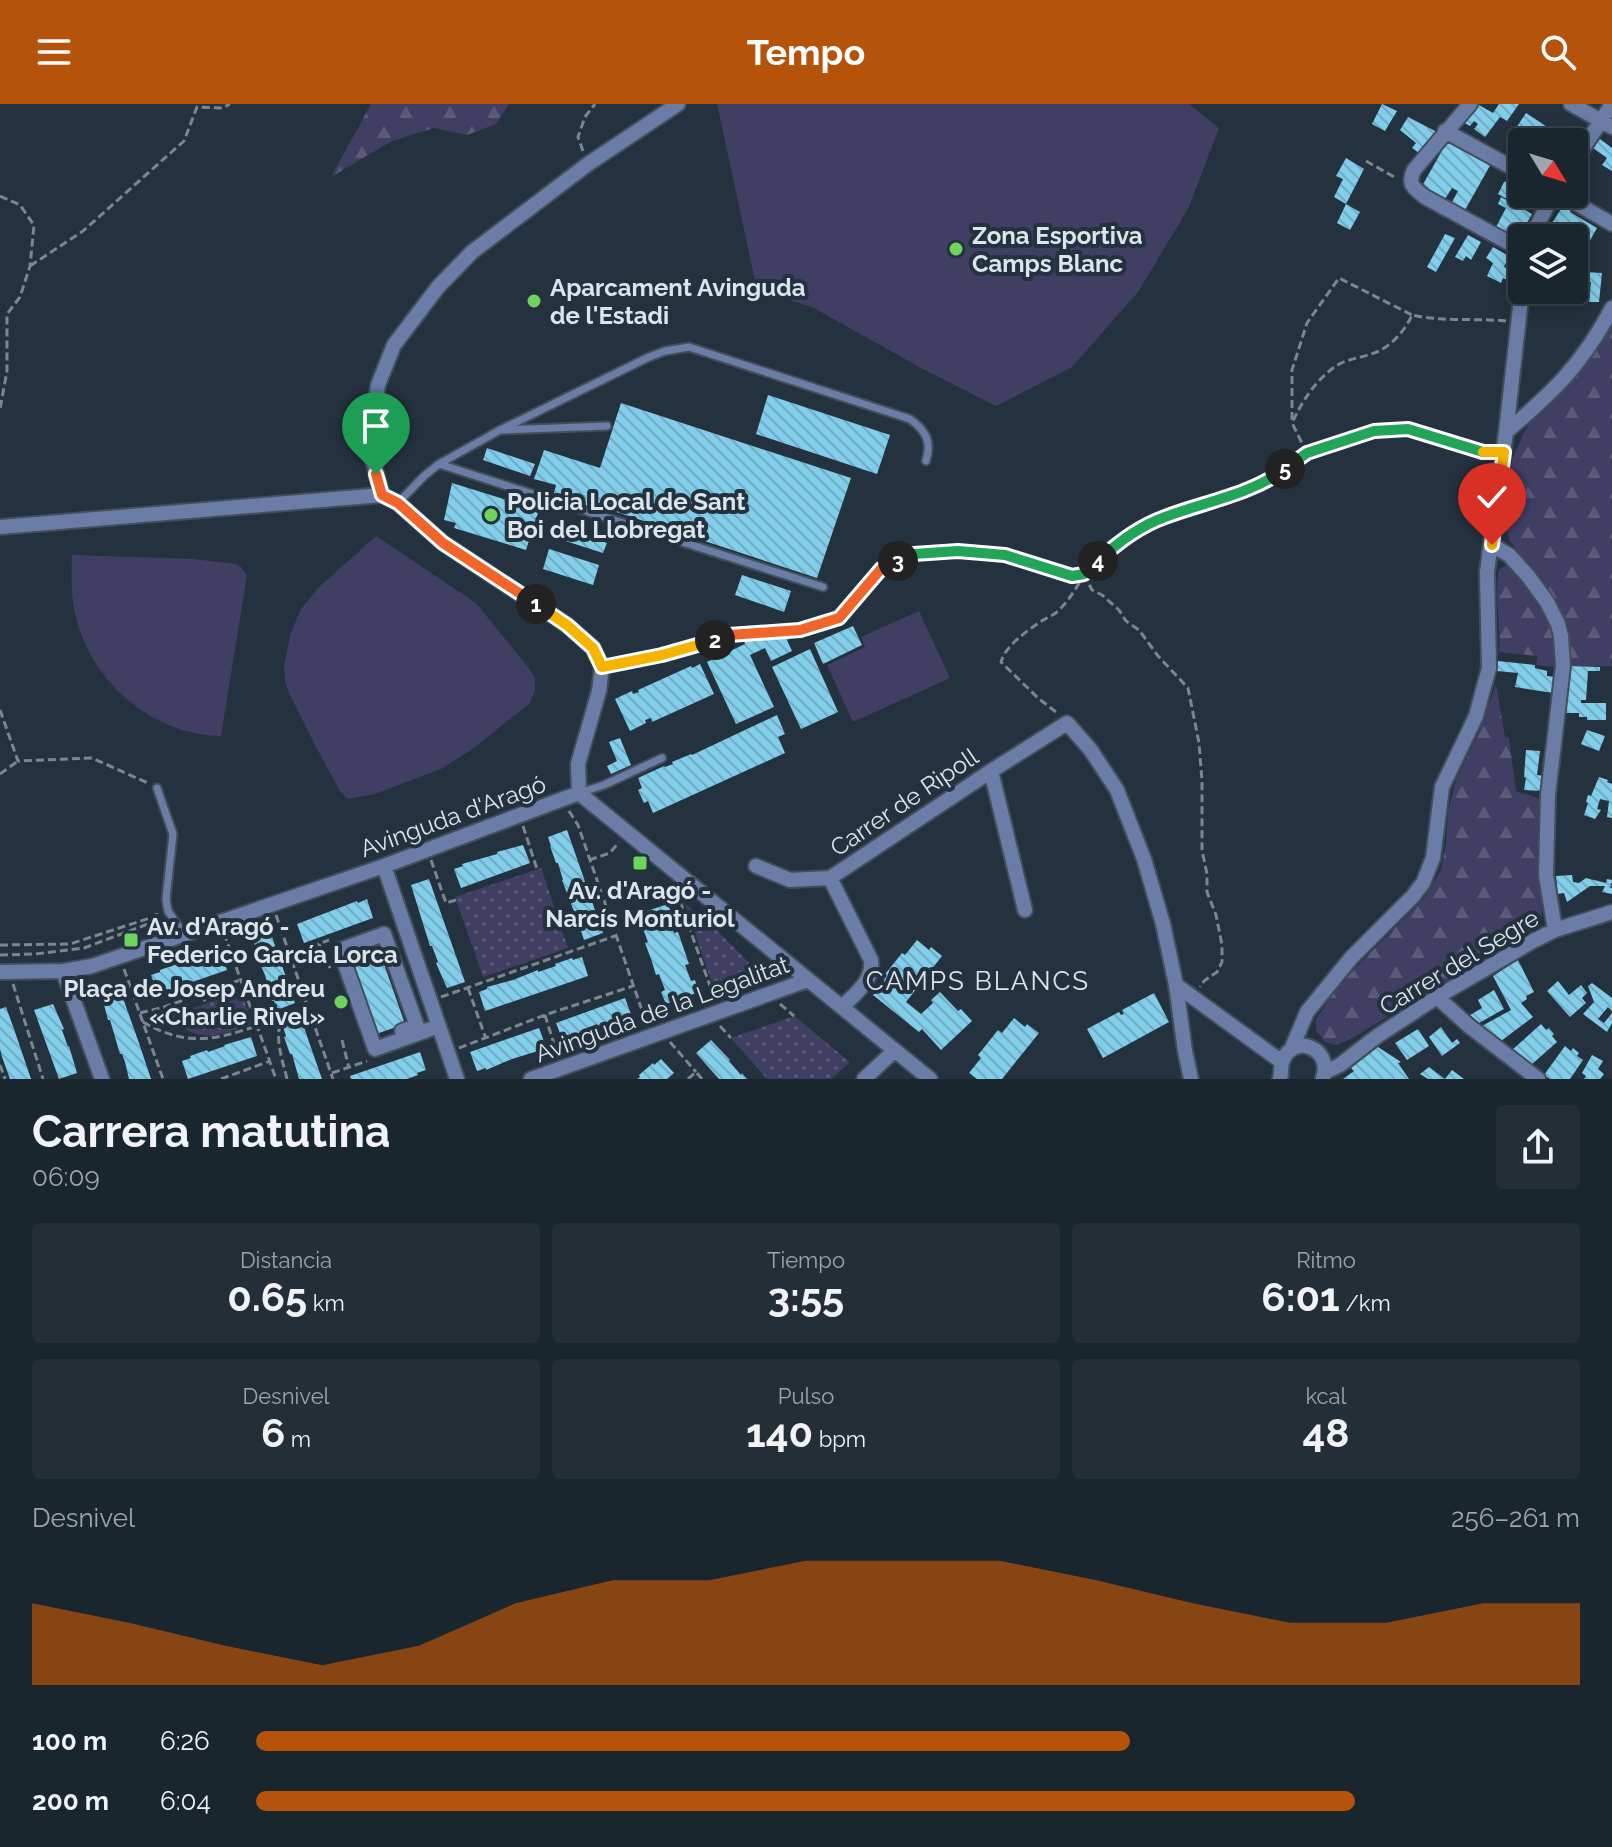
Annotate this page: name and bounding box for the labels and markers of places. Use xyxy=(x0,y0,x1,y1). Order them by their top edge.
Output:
place label: Zona Esportiva Camps Blanc xyxy=(972,221,1143,278)
marker: Zona Esportiva Camps Blanc xyxy=(947,240,965,258)
place label: Aparcament Avinguda de l'Estadi xyxy=(550,273,806,330)
marker: Aparcament Avinguda de l'Estadi xyxy=(525,292,543,310)
pin xyxy=(342,392,410,474)
pin: 5 xyxy=(1265,449,1305,489)
pin xyxy=(1458,463,1526,545)
place label: Policia Local de Sant Boi del Llobregat xyxy=(507,487,745,544)
marker: Policia Local de Sant Boi del Llobregat xyxy=(482,506,500,524)
pin: 3 xyxy=(878,541,918,581)
pin: 4 xyxy=(1078,541,1118,581)
pin: 1 xyxy=(516,584,556,624)
pin: 2 xyxy=(695,620,735,660)
marker: Av. d'Aragó - Narcís Monturiol xyxy=(631,854,649,872)
place label: Av. d'Aragó - Narcís Monturiol xyxy=(545,876,735,933)
place label: Av. d'Aragó - Federico García Lorca xyxy=(147,912,398,969)
marker: Av. d'Aragó - Federico García Lorca xyxy=(122,931,140,949)
place label: Plaça de Josep Andreu «Charlie Rivel» xyxy=(64,974,325,1031)
marker: Plaça de Josep Andreu «Charlie Rivel» xyxy=(332,993,350,1011)

